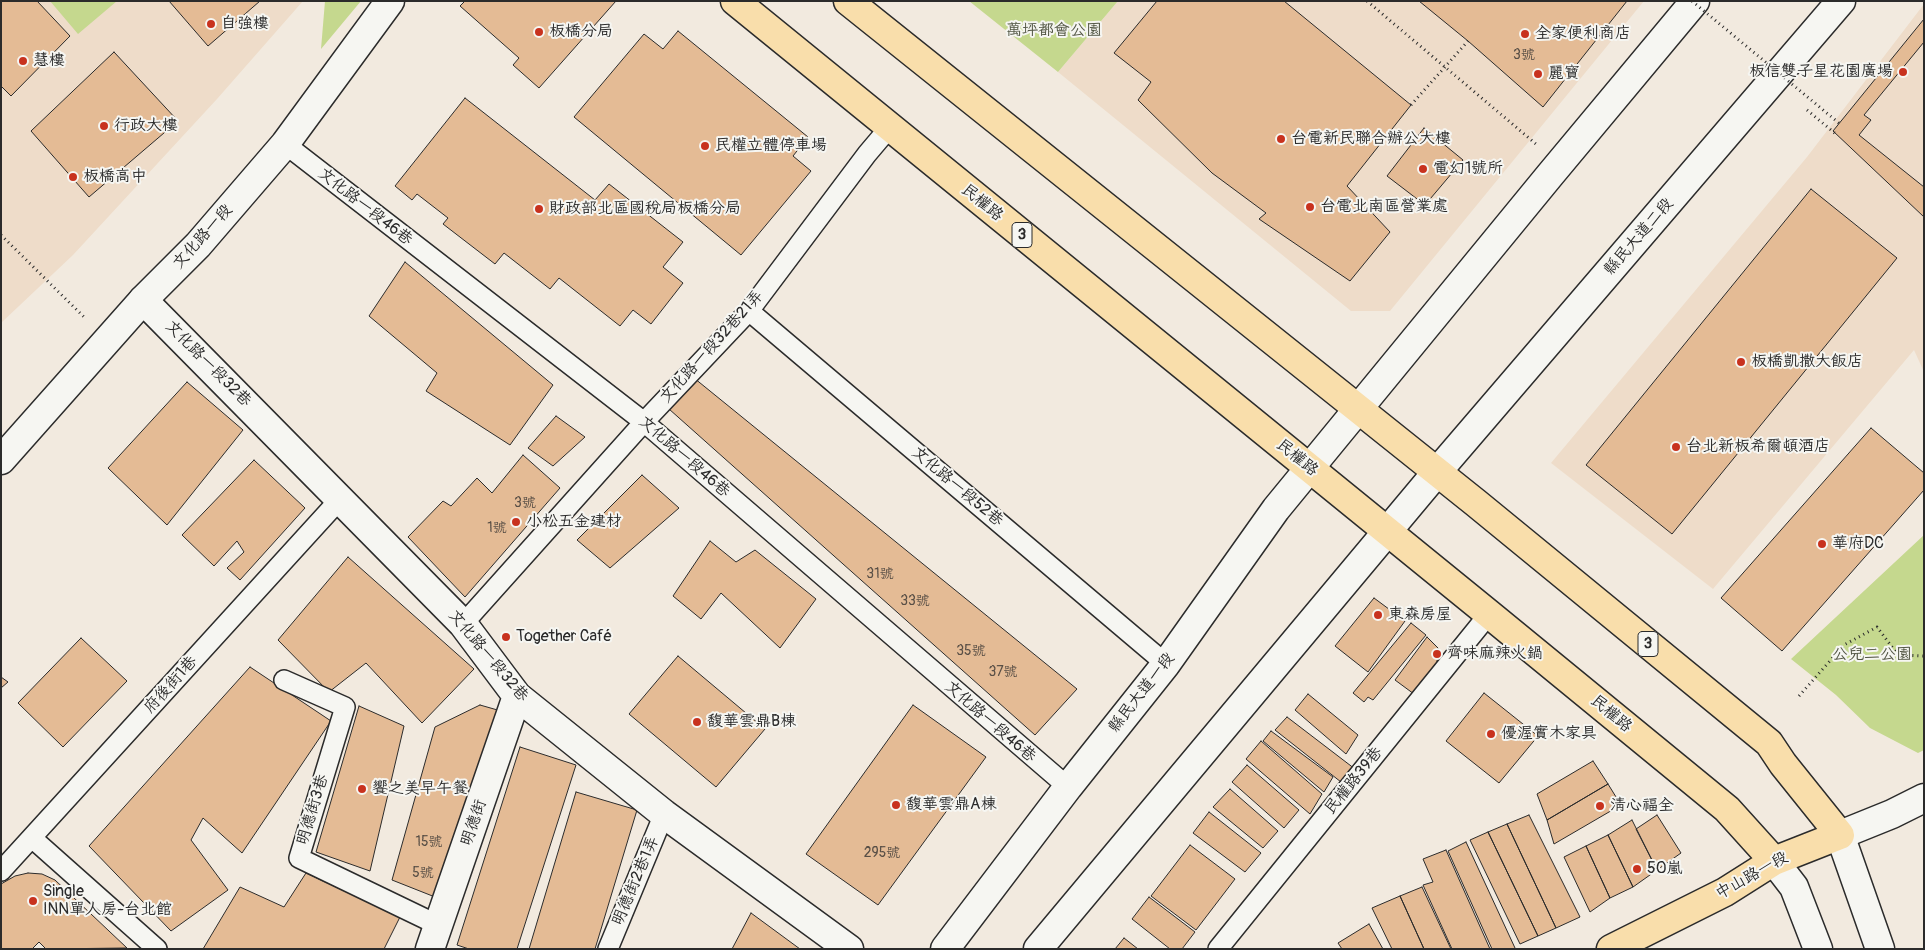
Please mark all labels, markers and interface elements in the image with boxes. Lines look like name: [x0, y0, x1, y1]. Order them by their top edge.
place label: 自強樓: [221, 14, 269, 34]
marker: 自強樓: [205, 18, 217, 30]
park label: 萬坪都會公園: [1006, 21, 1102, 41]
place label: 板橋分局: [549, 22, 613, 42]
place label: 全家便利商店: [1535, 24, 1631, 44]
marker: 板橋分局: [533, 26, 545, 38]
marker: 全家便利商店: [1519, 28, 1531, 40]
house number: 3號: [1513, 47, 1535, 63]
place label: 慧樓: [33, 51, 65, 71]
marker: 慧樓: [17, 55, 29, 67]
place label: 板信雙子星花園廣場: [1749, 62, 1893, 82]
place label: 麗寶: [1548, 64, 1580, 84]
marker: 板信雙子星花園廣場: [1897, 66, 1909, 78]
marker: 麗寶: [1532, 68, 1544, 80]
place label: 行政大樓: [114, 116, 178, 136]
marker: 行政大樓: [98, 120, 110, 132]
place label: 台電新民聯合辦公大樓: [1291, 129, 1451, 149]
marker: 台電新民聯合辦公大樓: [1275, 133, 1287, 145]
place label: 民權立體停車場: [715, 136, 827, 156]
marker: 民權立體停車場: [699, 140, 711, 152]
place label: 電幻1號所: [1433, 159, 1503, 179]
marker: 電幻1號所: [1417, 163, 1429, 175]
street label: 文化路一段46巷: [314, 164, 416, 250]
place label: 板橋高中: [83, 167, 147, 187]
marker: 板橋高中: [67, 171, 79, 183]
street label: 民權路: [957, 180, 1007, 226]
street label: 縣民大道二段: [1600, 194, 1678, 280]
place label: 台電北南區營業處: [1320, 197, 1448, 217]
place label: 財政部北區國稅局板橋分局: [549, 199, 741, 219]
street label: 文化路一段: [169, 201, 237, 273]
marker: 台電北南區營業處: [1304, 201, 1316, 213]
marker: 財政部北區國稅局板橋分局: [533, 203, 545, 215]
road number: 3: [1012, 222, 1032, 248]
street label: 文化路一段32巷21弄: [656, 287, 768, 407]
street label: 文化路一段32巷: [161, 317, 255, 411]
place label: 板橋凱撒大飯店: [1751, 352, 1863, 372]
marker: 板橋凱撒大飯店: [1735, 356, 1747, 368]
street label: 文化路一段46巷: [634, 412, 734, 502]
street label: 民權路: [1272, 435, 1322, 481]
place label: 台北新板希爾頓酒店: [1686, 437, 1830, 457]
marker: 台北新板希爾頓酒店: [1670, 441, 1682, 453]
street label: 文化路一段52巷: [907, 443, 1007, 531]
house number: 3號: [514, 495, 536, 511]
place label: 小松五金建材: [526, 512, 622, 532]
marker: 小松五金建材: [510, 516, 522, 528]
house number: 1號: [487, 520, 507, 536]
place label: 華府DC: [1832, 534, 1884, 554]
marker: 華府DC: [1816, 538, 1828, 550]
house number: 31號: [866, 566, 894, 582]
house number: 33號: [900, 593, 930, 609]
place label: 東森房屋: [1388, 605, 1452, 625]
street label: 文化路一段32巷: [444, 606, 532, 706]
marker: 東森房屋: [1372, 609, 1384, 621]
place label: Together Café: [516, 627, 612, 647]
marker: Together Café: [500, 631, 512, 643]
road number: 3: [1638, 632, 1658, 656]
house number: 35號: [956, 643, 986, 659]
place label: 齊味麻辣火鍋: [1447, 644, 1543, 664]
park label: 公兒二公園: [1832, 645, 1912, 665]
marker: 齊味麻辣火鍋: [1431, 648, 1443, 660]
street label: 縣民大道一段: [1105, 649, 1179, 737]
street label: 府後街1巷: [140, 652, 202, 718]
house number: 37號: [988, 664, 1018, 680]
street label: 文化路一段46巷: [940, 677, 1040, 767]
street label: 民權路: [1586, 691, 1636, 737]
place label: 馥華雲鼎B棟: [707, 712, 796, 732]
marker: 馥華雲鼎B棟: [691, 716, 703, 728]
place label: 優渥實木家具: [1501, 724, 1597, 744]
marker: 優渥實木家具: [1485, 728, 1497, 740]
street label: 民權路39巷: [1321, 743, 1387, 819]
street label: 明德街3巷: [293, 772, 333, 848]
place label: 饗之美早午餐: [372, 779, 468, 799]
marker: 饗之美早午餐: [356, 783, 368, 795]
place label: 馥華雲鼎A棟: [906, 795, 996, 815]
place label: 清心福全: [1610, 796, 1674, 816]
street label: 明德街: [457, 797, 491, 849]
marker: 馥華雲鼎A棟: [890, 799, 902, 811]
marker: 清心福全: [1594, 800, 1606, 812]
street label: 明德街2巷1弄: [609, 833, 663, 929]
house number: 15號: [415, 834, 443, 850]
house number: 295號: [864, 845, 900, 861]
street label: 中山路一段: [1712, 848, 1792, 904]
place label: 50嵐: [1647, 859, 1683, 879]
marker: 50嵐: [1631, 863, 1643, 875]
house number: 5號: [412, 865, 434, 881]
place label: Single INN單人房-台北館: [43, 882, 172, 920]
marker: Single INN單人房-台北館: [27, 895, 39, 907]

